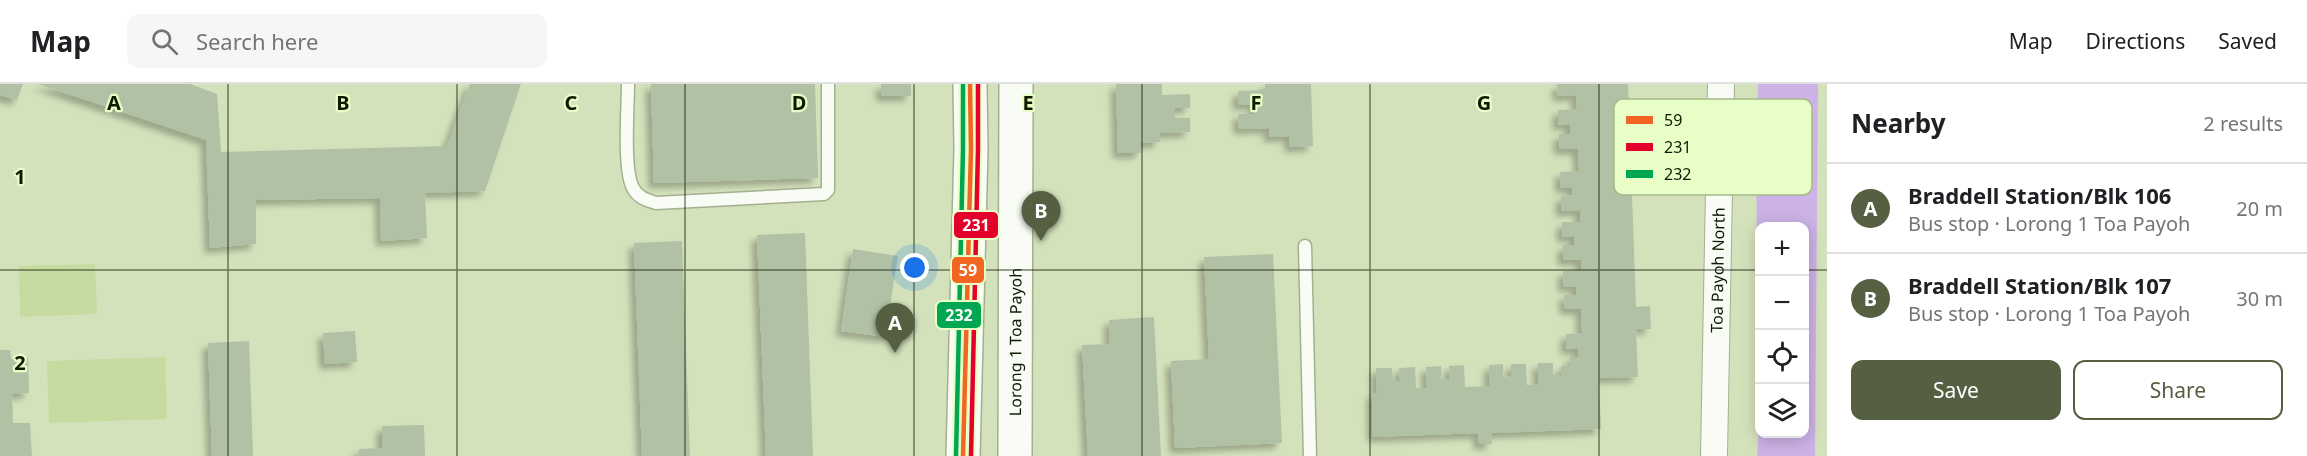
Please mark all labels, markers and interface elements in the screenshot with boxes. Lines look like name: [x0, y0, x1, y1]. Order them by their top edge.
search box: [127, 14, 547, 68]
text: Map: [30, 22, 91, 60]
icon: search: [148, 25, 181, 58]
text: Search here: [196, 26, 318, 56]
text: Map: [2009, 27, 2053, 55]
text: Directions: [2086, 27, 2185, 55]
text: Saved: [2218, 27, 2277, 55]
text: A: [107, 89, 121, 116]
text: B: [336, 89, 350, 116]
text: C: [565, 89, 578, 116]
text: D: [792, 89, 806, 116]
text: E: [1022, 89, 1034, 116]
text: F: [1251, 89, 1261, 116]
text: G: [1477, 89, 1491, 116]
legend: [1614, 99, 1812, 195]
text: Nearby: [1851, 105, 1946, 141]
text: 59: [1664, 109, 1682, 131]
text: 2 results: [2203, 110, 2283, 137]
text: 231: [1664, 136, 1691, 158]
text: 1: [14, 163, 26, 190]
text: 232: [1664, 163, 1691, 185]
text: Braddell Station/Blk 106: [1908, 180, 2171, 210]
pin: B: [1022, 192, 1060, 241]
text: A: [1864, 195, 1877, 222]
text: 20 m: [2236, 195, 2283, 222]
street label: Toa Payoh North: [1705, 207, 1730, 333]
text: Bus stop · Lorong 1 Toa Payoh: [1908, 210, 2190, 237]
line badge: 231: [953, 211, 999, 239]
text: 231: [962, 214, 990, 236]
map controls: [1755, 222, 1809, 438]
button: +: [1755, 222, 1809, 276]
your location: [900, 253, 929, 282]
line badge: 59: [951, 256, 985, 284]
text: 59: [959, 259, 977, 281]
street label: Lorong 1 Toa Payoh: [1004, 268, 1027, 416]
text: Braddell Station/Blk 107: [1908, 270, 2171, 300]
button: −: [1755, 276, 1809, 330]
text: B: [1864, 285, 1877, 312]
text: 30 m: [2236, 285, 2283, 312]
text: Bus stop · Lorong 1 Toa Payoh: [1908, 300, 2190, 327]
line badge: 232: [936, 301, 982, 329]
pin: A: [876, 304, 914, 353]
text: 232: [945, 304, 973, 326]
button: locate: [1755, 330, 1809, 384]
text: 2: [14, 349, 26, 376]
button: Save: [1851, 360, 2061, 420]
button: Share: [2073, 360, 2283, 420]
button: layers: [1755, 384, 1809, 438]

